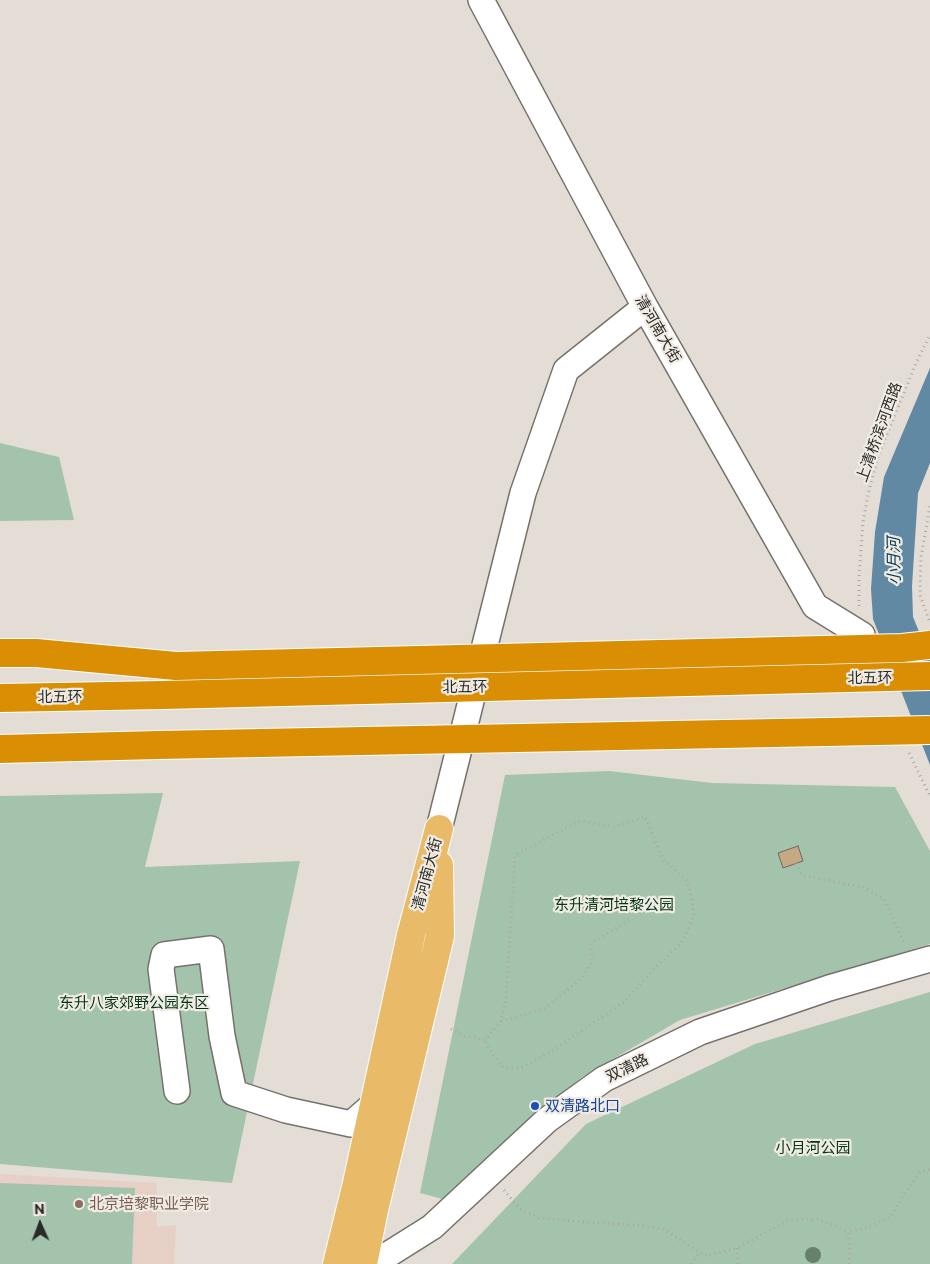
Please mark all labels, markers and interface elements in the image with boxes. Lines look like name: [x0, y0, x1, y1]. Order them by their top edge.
street label: 清河南大街: [631, 292, 685, 366]
street label: 上清桥滨河西路: [853, 380, 905, 484]
water label: 小月河: [884, 537, 904, 585]
street label: 北五环: [847, 669, 893, 687]
street label: 北五环: [442, 678, 488, 696]
street label: 北五环: [37, 688, 83, 706]
street label: 清河南大街: [409, 835, 445, 913]
park label: 东升清河培黎公园: [554, 896, 674, 914]
park label: 东升八家郊野公园东区: [59, 994, 209, 1012]
street label: 双清路: [603, 1050, 651, 1086]
place label: 双清路北口: [545, 1097, 620, 1115]
marker: 双清路北口: [529, 1100, 541, 1112]
park label: 小月河公园: [776, 1139, 850, 1157]
place label: 北京培黎职业学院: [89, 1195, 209, 1213]
marker: 北京培黎职业学院: [73, 1198, 85, 1210]
north arrow: [15, 1199, 65, 1249]
text: N: [34, 1200, 45, 1217]

